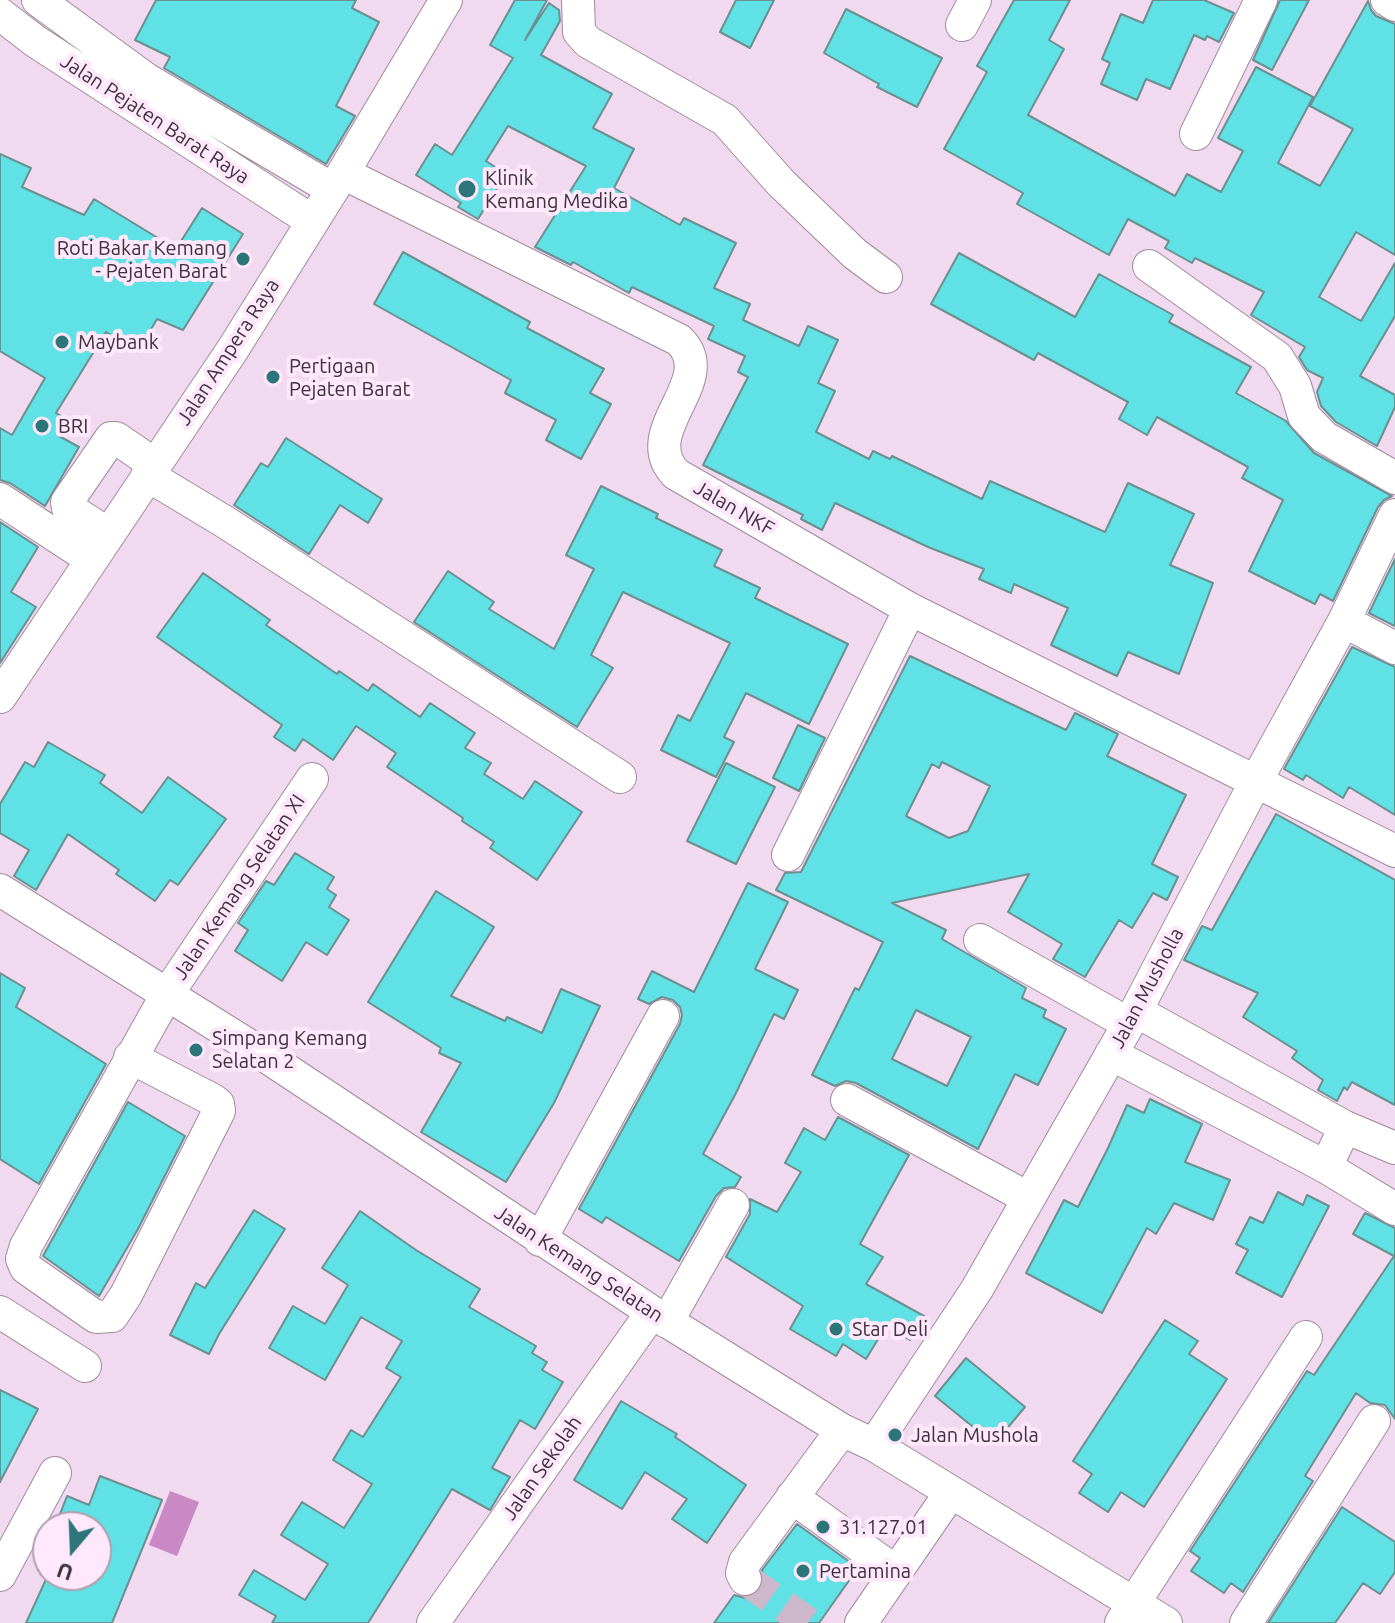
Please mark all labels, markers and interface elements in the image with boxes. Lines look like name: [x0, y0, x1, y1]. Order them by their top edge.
street label: Jalan Pejaten Barat Raya: [56, 49, 254, 189]
place label: Klinik Kemang Medika: [485, 166, 628, 213]
marker: Klinik Kemang Medika: [456, 178, 478, 200]
place label: Roti Bakar Kemang - Pejaten Barat: [57, 236, 227, 283]
marker: Roti Bakar Kemang - Pejaten Barat: [234, 250, 252, 268]
street label: Jalan Ampera Raya: [172, 274, 284, 430]
place label: Maybank: [78, 330, 159, 354]
marker: Maybank: [53, 333, 71, 351]
place label: Pertigaan Pejaten Barat: [289, 354, 410, 401]
marker: Pertigaan Pejaten Barat: [264, 368, 282, 386]
place label: BRI: [58, 414, 88, 438]
marker: BRI: [33, 417, 51, 435]
street label: Jalan NKF: [690, 475, 778, 541]
street label: Jalan Kemang Selatan XI: [168, 790, 310, 984]
street label: Jalan Musholla: [1105, 924, 1189, 1052]
place label: Simpang Kemang Selatan 2: [212, 1026, 367, 1073]
marker: Simpang Kemang Selatan 2: [187, 1041, 205, 1059]
street label: Jalan Kemang Selatan: [490, 1200, 668, 1328]
place label: Star Deli: [852, 1317, 928, 1341]
marker: Star Deli: [827, 1320, 845, 1338]
street label: Jalan Sekolah: [497, 1411, 587, 1525]
place label: Jalan Mushola: [911, 1423, 1039, 1447]
marker: Jalan Mushola: [886, 1426, 904, 1444]
north arrow: [32, 1511, 112, 1591]
place label: 31.127.01: [839, 1515, 928, 1539]
marker: 31.127.01: [814, 1518, 832, 1536]
text: U: [53, 1558, 76, 1587]
place label: Pertamina: [819, 1559, 911, 1583]
marker: Pertamina: [794, 1562, 812, 1580]

